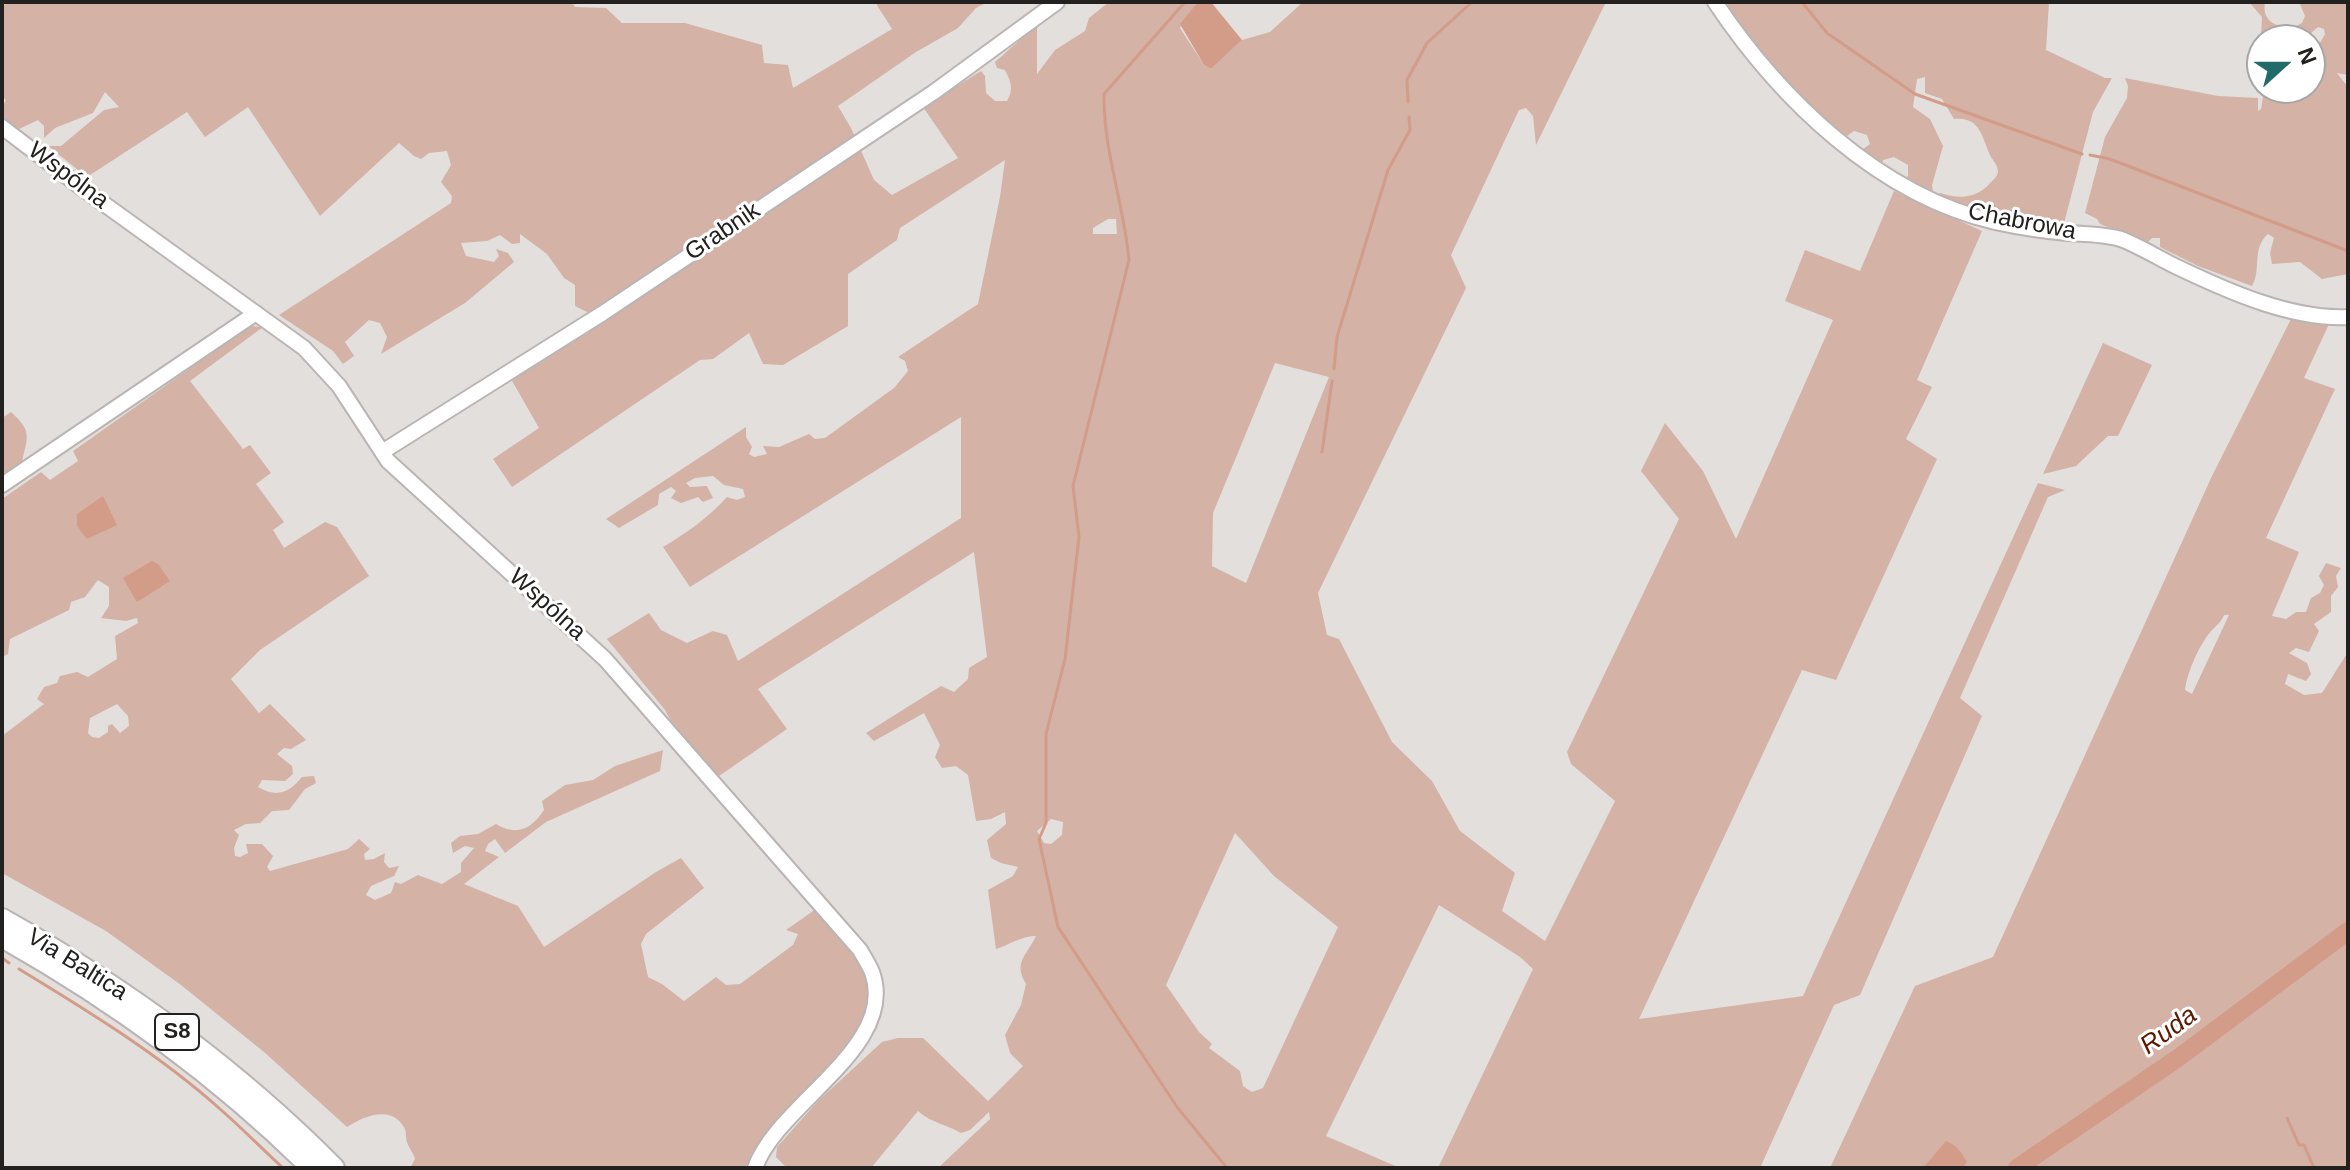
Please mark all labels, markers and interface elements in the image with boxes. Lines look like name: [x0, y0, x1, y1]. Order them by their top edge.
north arrow: [2246, 24, 2326, 104]
text: N: [2292, 44, 2322, 68]
street label: Wspólna: [22, 136, 114, 216]
street label: Grabnik: [680, 197, 766, 267]
street label: Chabrowa: [1966, 197, 2078, 247]
street label: Wspólna: [503, 563, 591, 647]
street label: Via Baltica: [21, 923, 133, 1007]
water label: Ruda: [2135, 1000, 2203, 1062]
road number: S8: [155, 1014, 199, 1050]

